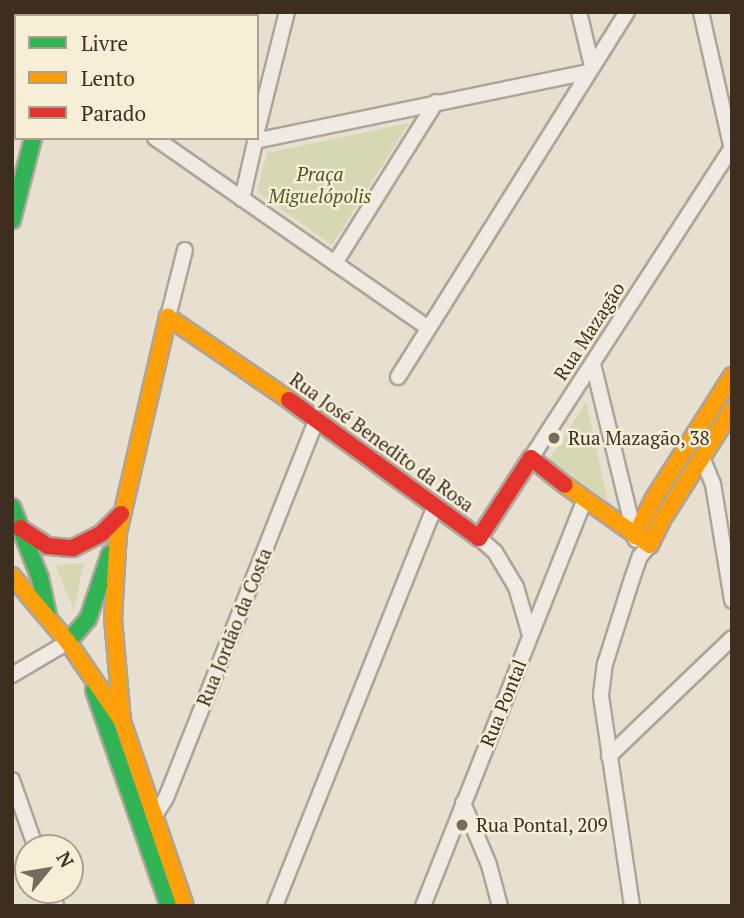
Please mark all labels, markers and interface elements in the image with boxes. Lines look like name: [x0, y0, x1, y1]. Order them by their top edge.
legend: [14, 14, 259, 140]
text: Livre: [81, 29, 128, 57]
text: Lento: [81, 64, 135, 92]
text: Parado: [81, 99, 146, 127]
park label: Praça Miguelópolis: [268, 163, 372, 207]
street label: Rua Mazagão: [549, 278, 629, 384]
street label: Rua José Benedito da Rosa: [286, 368, 478, 516]
place label: Rua Mazagão, 38: [568, 427, 710, 449]
marker: Rua Mazagão, 38: [546, 430, 562, 446]
street label: Rua Jordão da Costa: [192, 545, 276, 709]
street label: Rua Pontal: [475, 656, 531, 750]
place label: Rua Pontal, 209: [476, 814, 609, 836]
marker: Rua Pontal, 209: [454, 817, 470, 833]
north arrow: [14, 834, 84, 904]
text: N: [51, 847, 80, 872]

